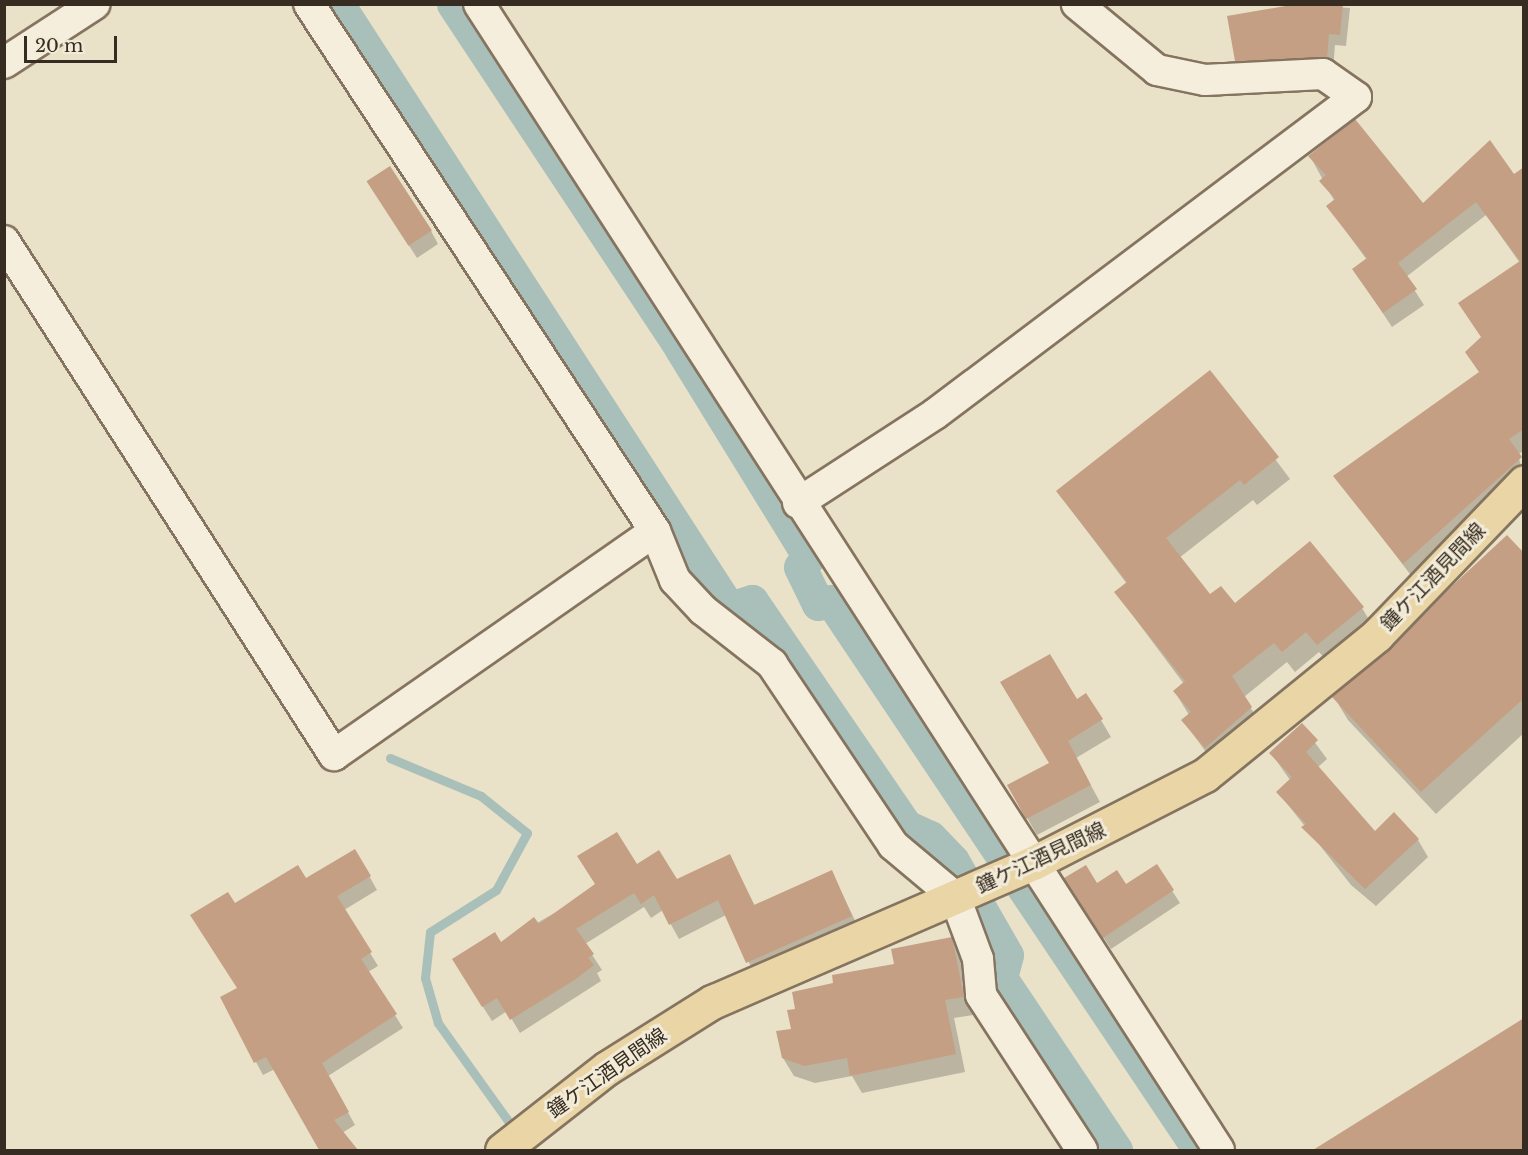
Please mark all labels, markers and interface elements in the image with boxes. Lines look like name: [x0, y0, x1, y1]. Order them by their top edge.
scale bar: [27, 24, 120, 62]
text: 20 m: [35, 35, 83, 57]
street label: 鐘ケ江酒見間線: [1376, 518, 1490, 636]
street label: 鐘ケ江酒見間線: [972, 818, 1110, 898]
street label: 鐘ケ江酒見間線: [543, 1023, 671, 1123]

